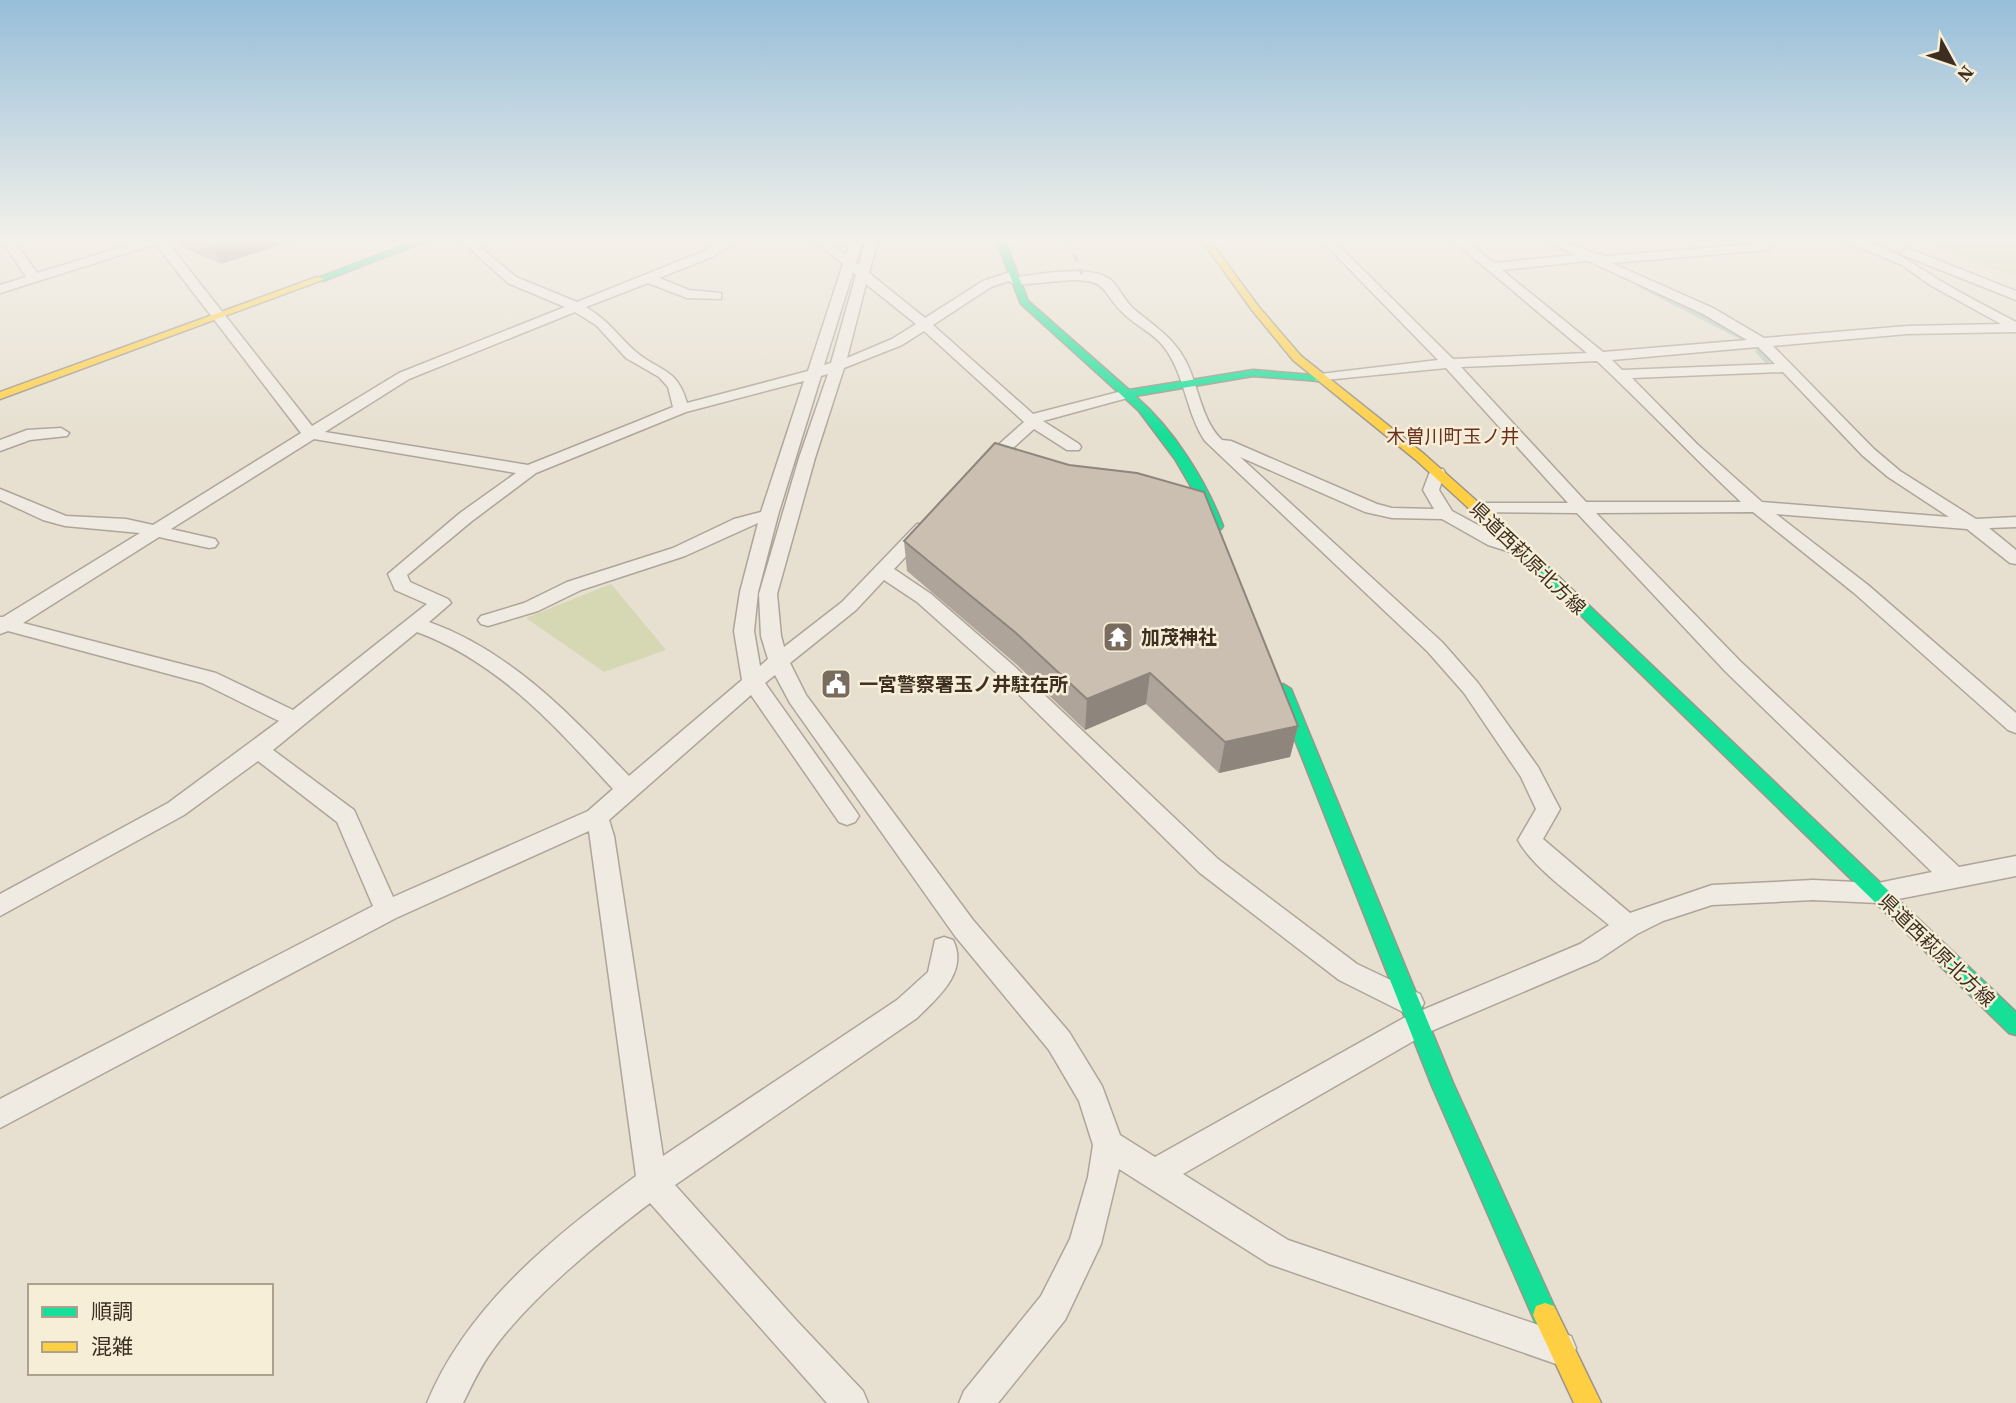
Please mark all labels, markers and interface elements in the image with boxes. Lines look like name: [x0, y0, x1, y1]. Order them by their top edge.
north arrow: [1918, 28, 1988, 98]
text: N: [1952, 60, 1980, 88]
district label: 木曽川町玉ノ井: [1386, 423, 1520, 449]
street label: 県道西萩原北方線: [1464, 496, 1592, 620]
temple icon: 加茂神社: [1101, 620, 1135, 654]
place label: 加茂神社: [1141, 624, 1217, 650]
public building icon: 一宮警察署玉ノ井駐在所: [819, 667, 853, 701]
place label: 一宮警察署玉ノ井駐在所: [859, 671, 1068, 697]
street label: 県道西萩原北方線: [1873, 888, 2001, 1012]
legend: [28, 1284, 273, 1375]
text: 順調: [91, 1297, 133, 1326]
text: 混雑: [91, 1332, 133, 1361]

